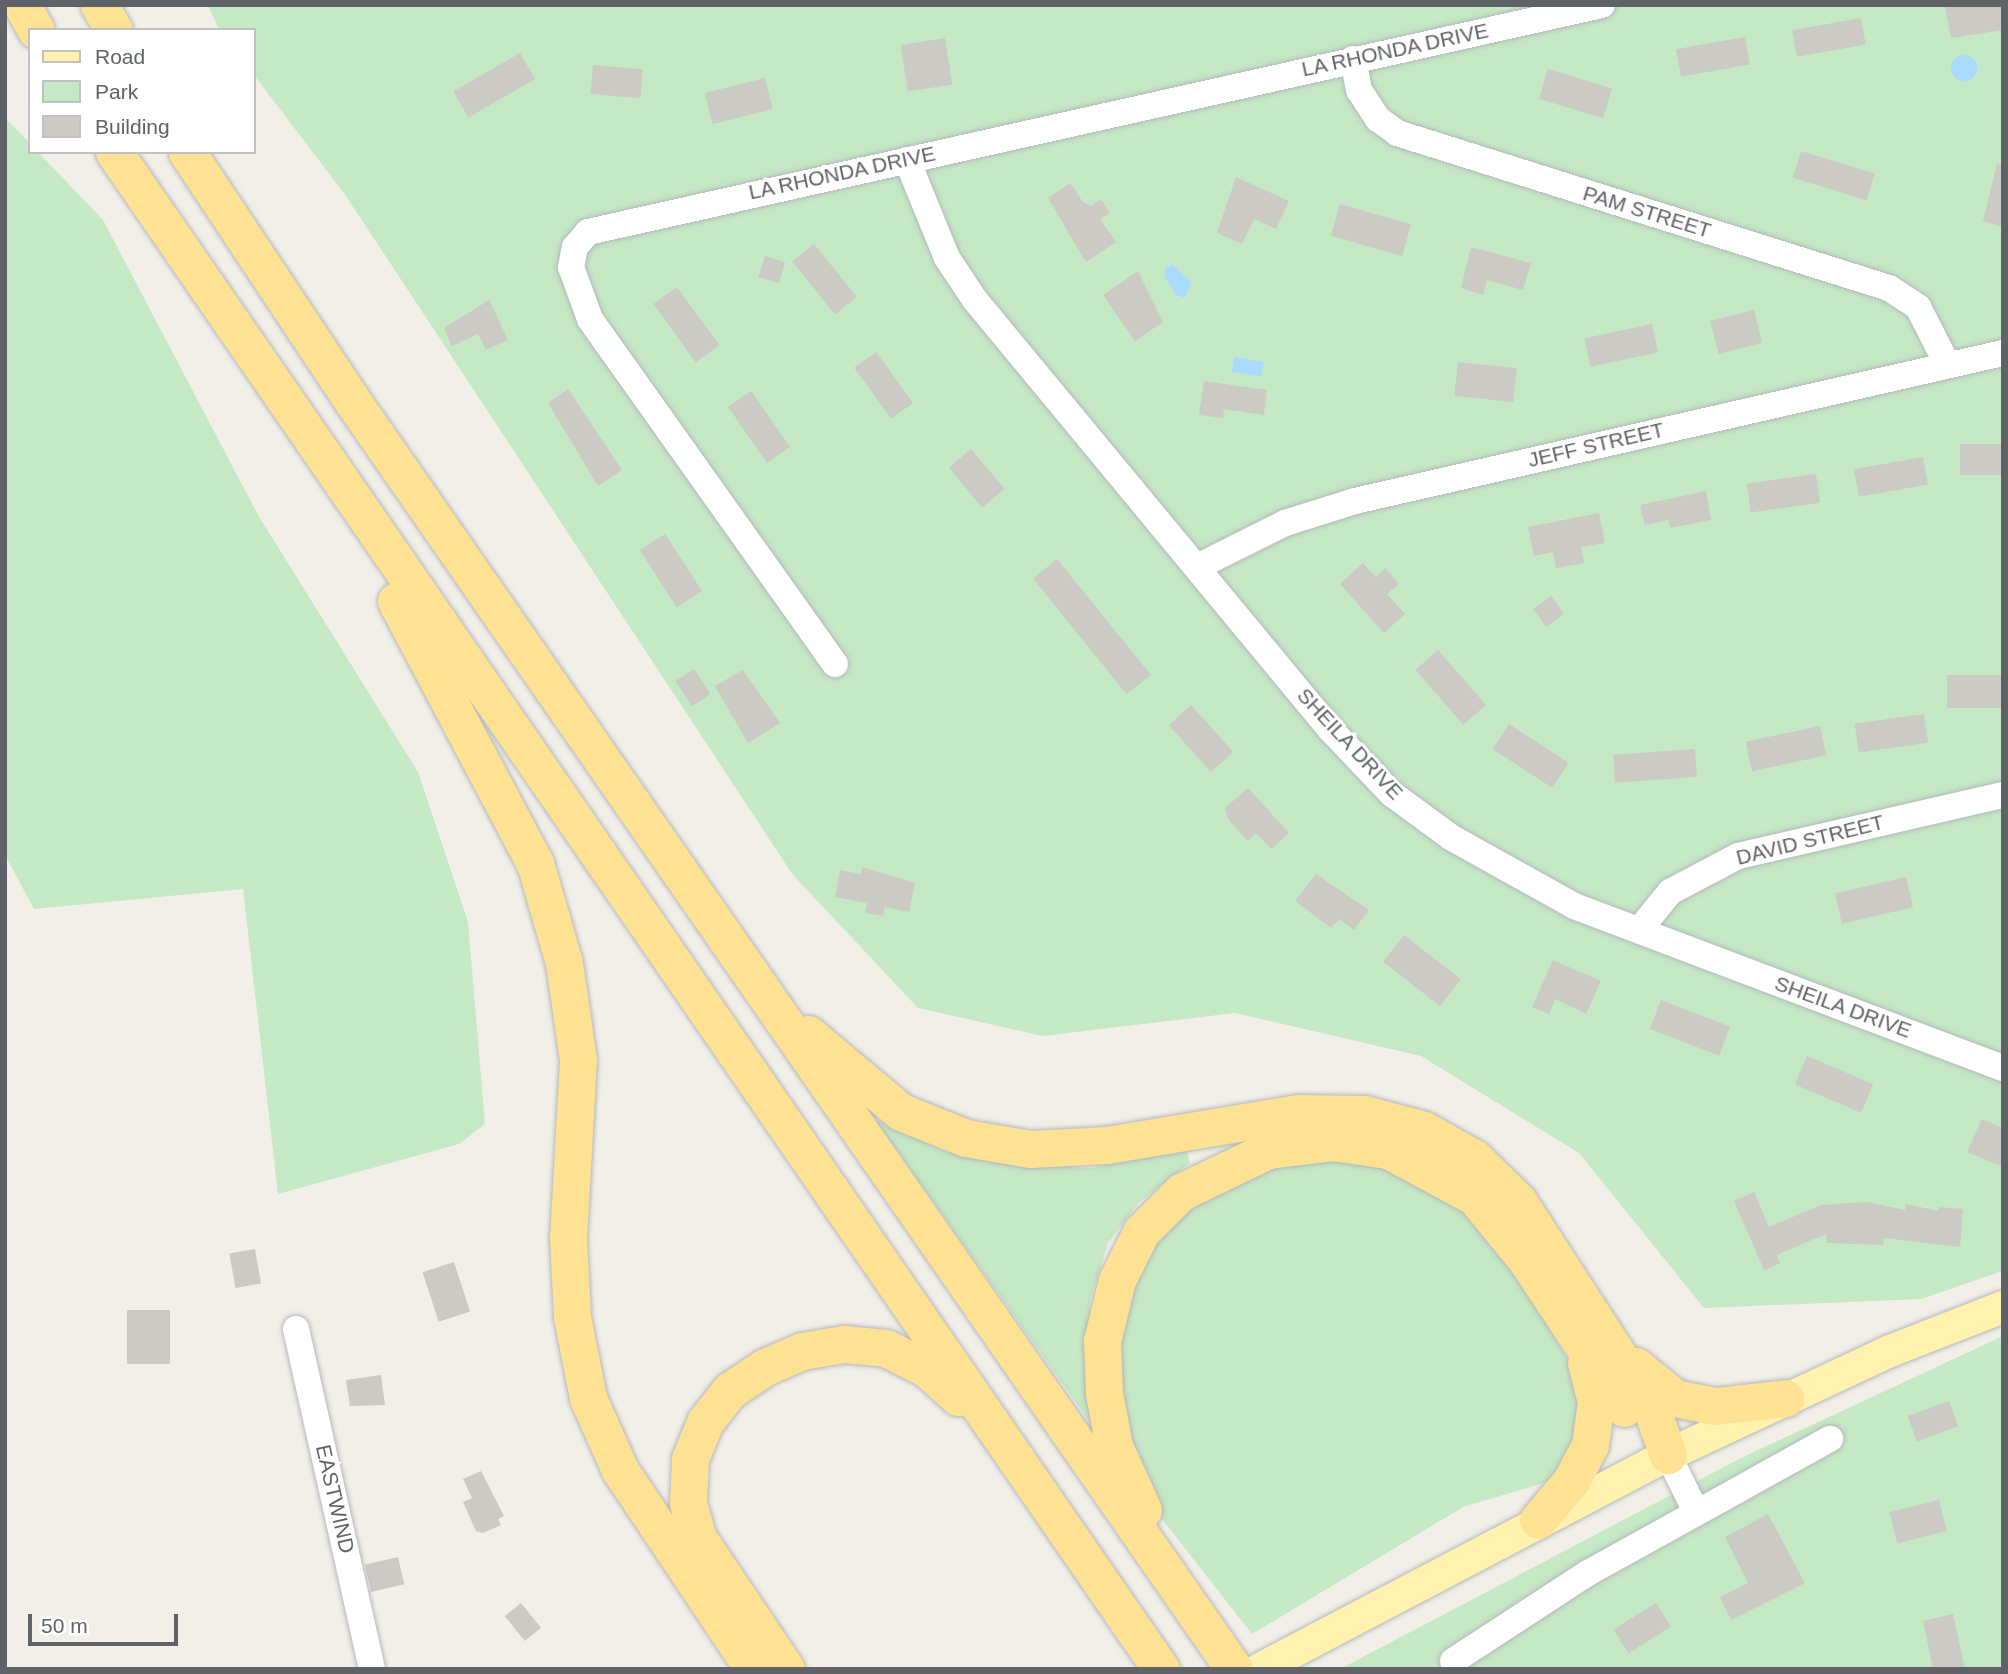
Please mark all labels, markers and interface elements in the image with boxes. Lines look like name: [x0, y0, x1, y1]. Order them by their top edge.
street label: LA RHONDA DRIVE: [1298, 18, 1492, 82]
legend: [28, 28, 256, 154]
text: Road: [95, 45, 145, 68]
text: Park: [95, 80, 138, 103]
text: Building: [95, 115, 170, 138]
street label: LA RHONDA DRIVE: [745, 141, 939, 205]
street label: PAM STREET: [1580, 181, 1714, 243]
street label: JEFF STREET: [1526, 417, 1666, 473]
street label: SHEILA DRIVE: [1291, 682, 1409, 806]
street label: DAVID STREET: [1734, 809, 1886, 871]
street label: SHEILA DRIVE: [1771, 970, 1915, 1044]
street label: EASTWIND: [310, 1442, 360, 1556]
scale bar: [32, 1600, 182, 1644]
text: 50 m: [41, 1614, 88, 1637]

